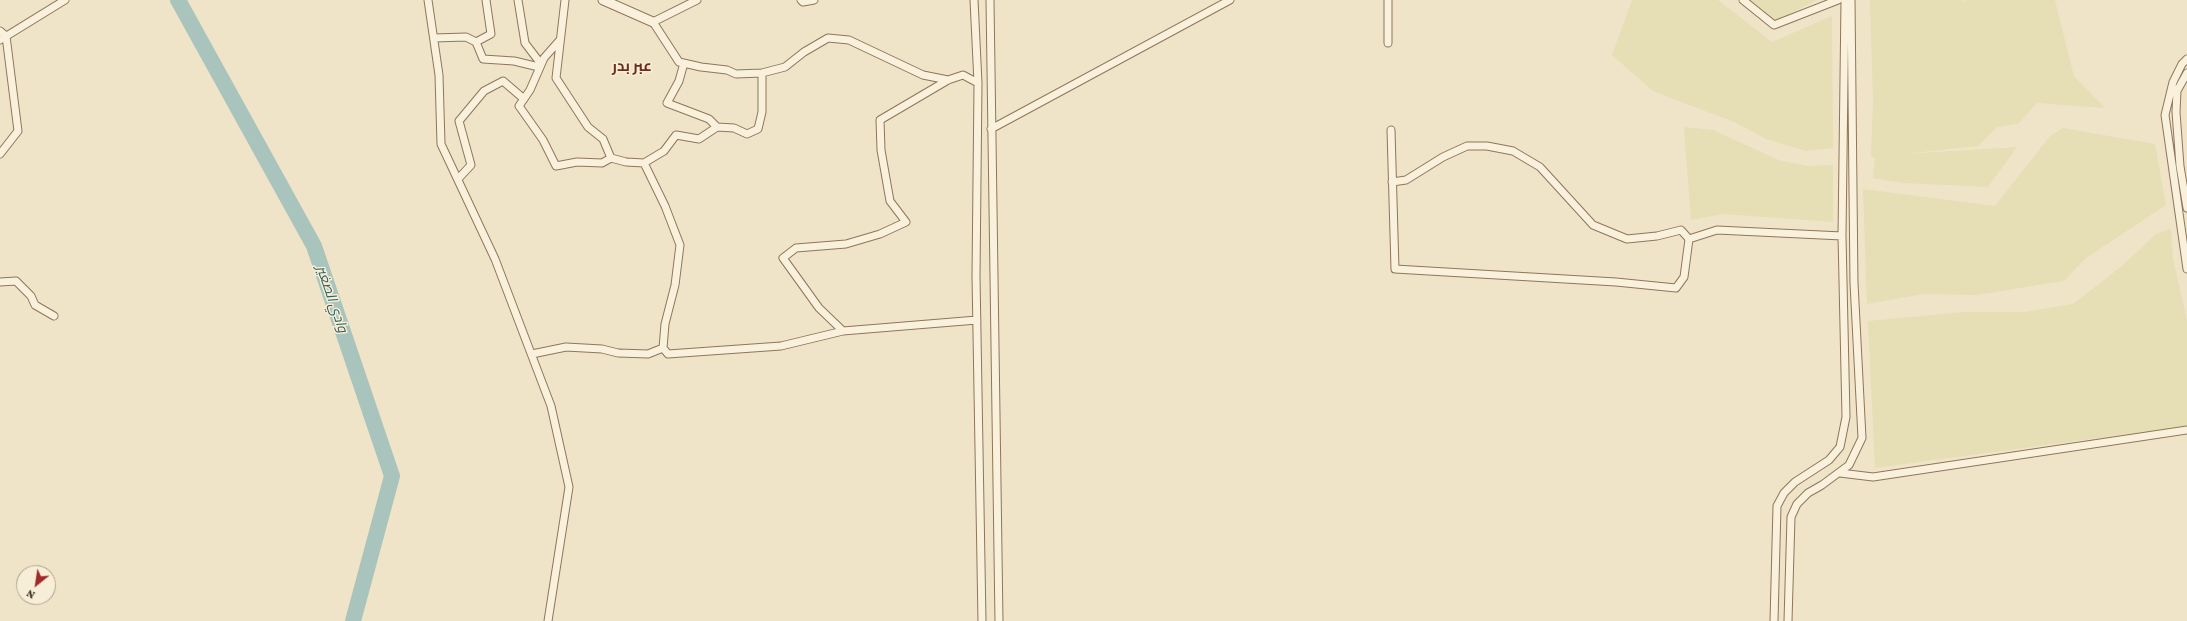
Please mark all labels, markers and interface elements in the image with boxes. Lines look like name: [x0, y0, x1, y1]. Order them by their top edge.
district label: عبر بدر: [612, 57, 652, 75]
water label: وادي الصغير: [313, 263, 351, 335]
north arrow: [16, 565, 56, 605]
text: N: [24, 587, 37, 602]

